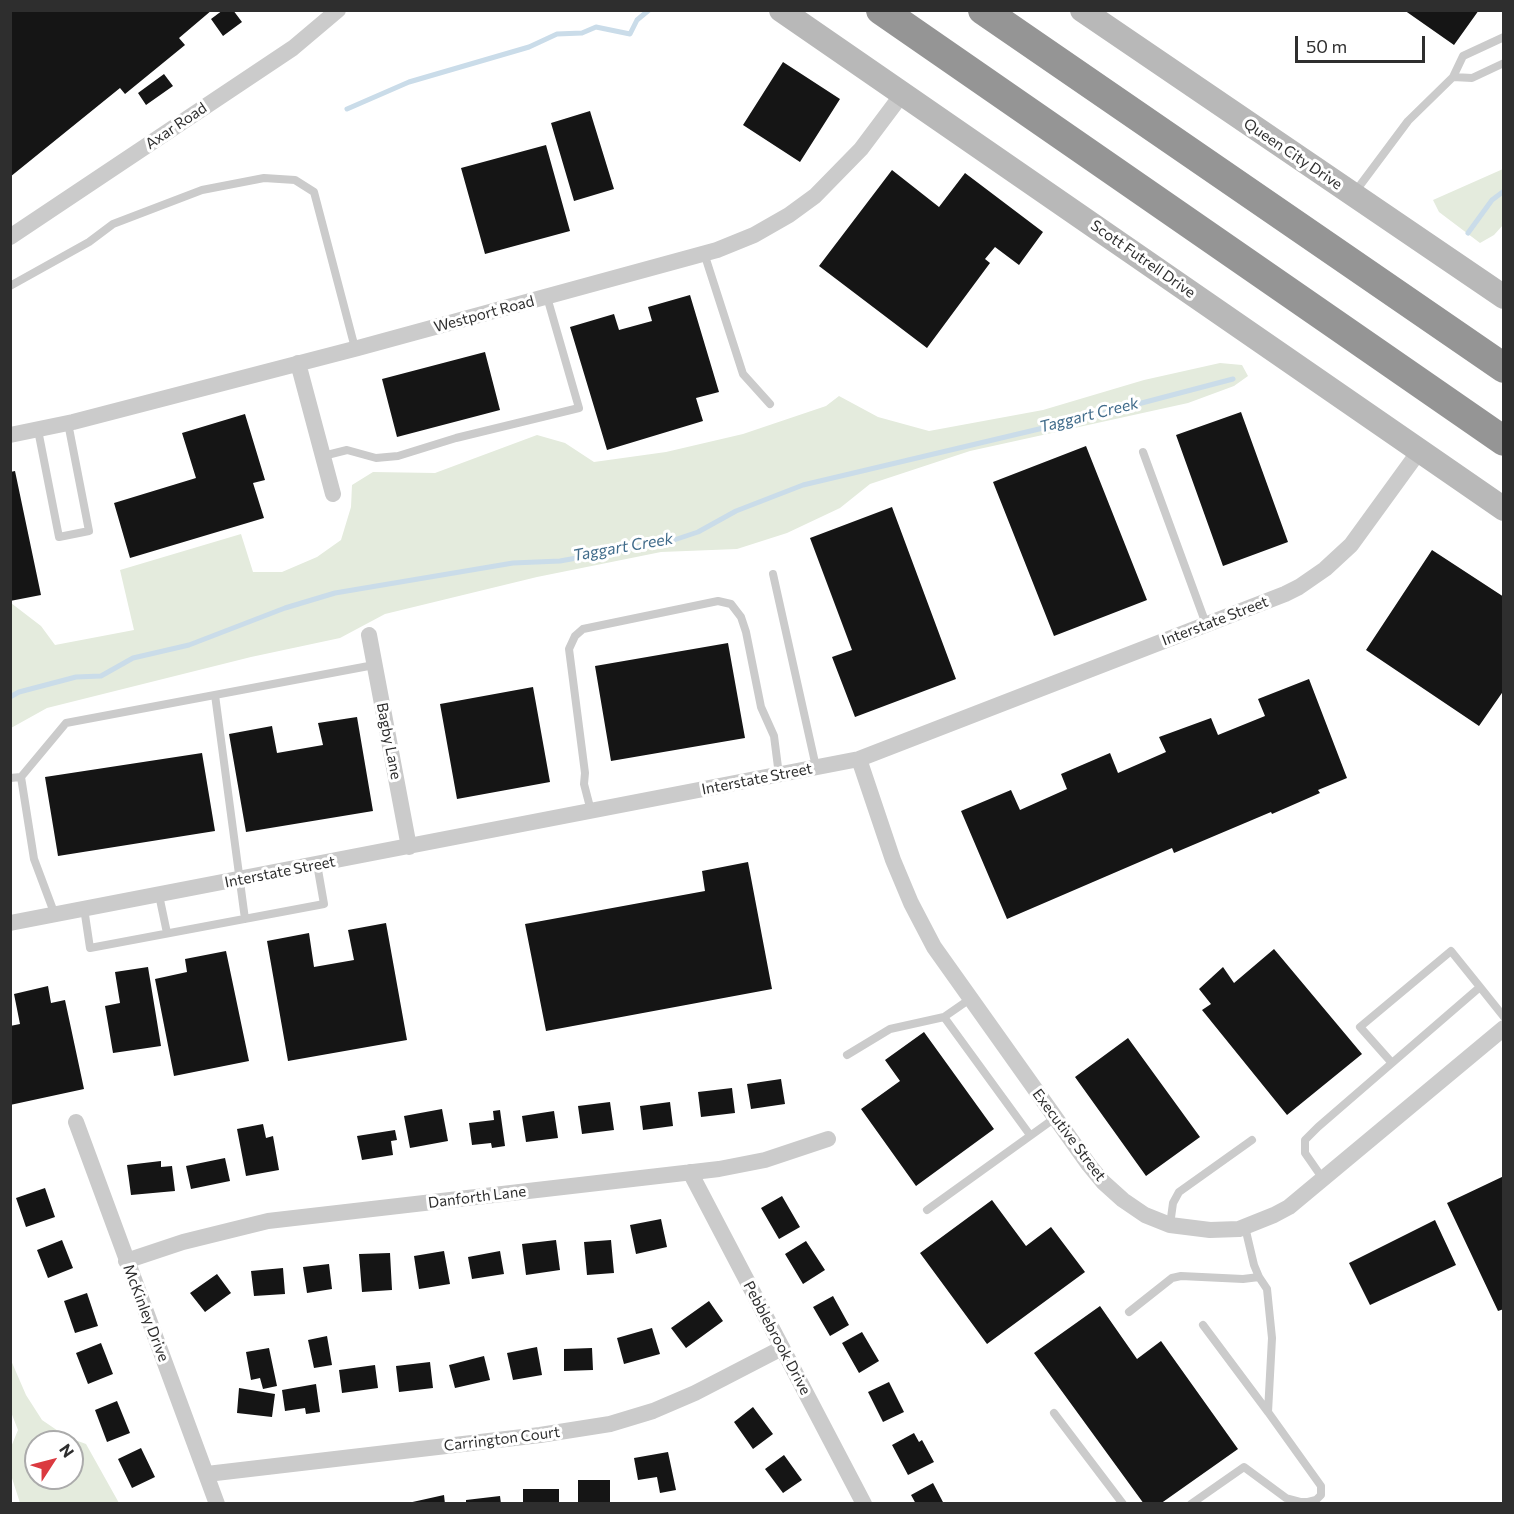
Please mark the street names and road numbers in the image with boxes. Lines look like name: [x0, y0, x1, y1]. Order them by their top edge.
street label: Axar Road: [142, 99, 210, 153]
street label: Queen City Drive: [1240, 114, 1346, 194]
street label: Scott Futrell Drive: [1087, 216, 1199, 302]
street label: Westport Road: [432, 292, 536, 336]
street label: Interstate Street: [1159, 592, 1271, 650]
street label: Bagby Lane: [373, 701, 405, 781]
street label: Interstate Street: [700, 759, 814, 799]
street label: Interstate Street: [223, 852, 337, 892]
street label: Executive Street: [1028, 1085, 1110, 1185]
street label: Danforth Lane: [427, 1182, 527, 1212]
street label: McKinley Drive: [119, 1262, 173, 1364]
street label: Pebblebrook Drive: [739, 1278, 815, 1398]
street label: Carrington Court: [443, 1423, 561, 1455]

